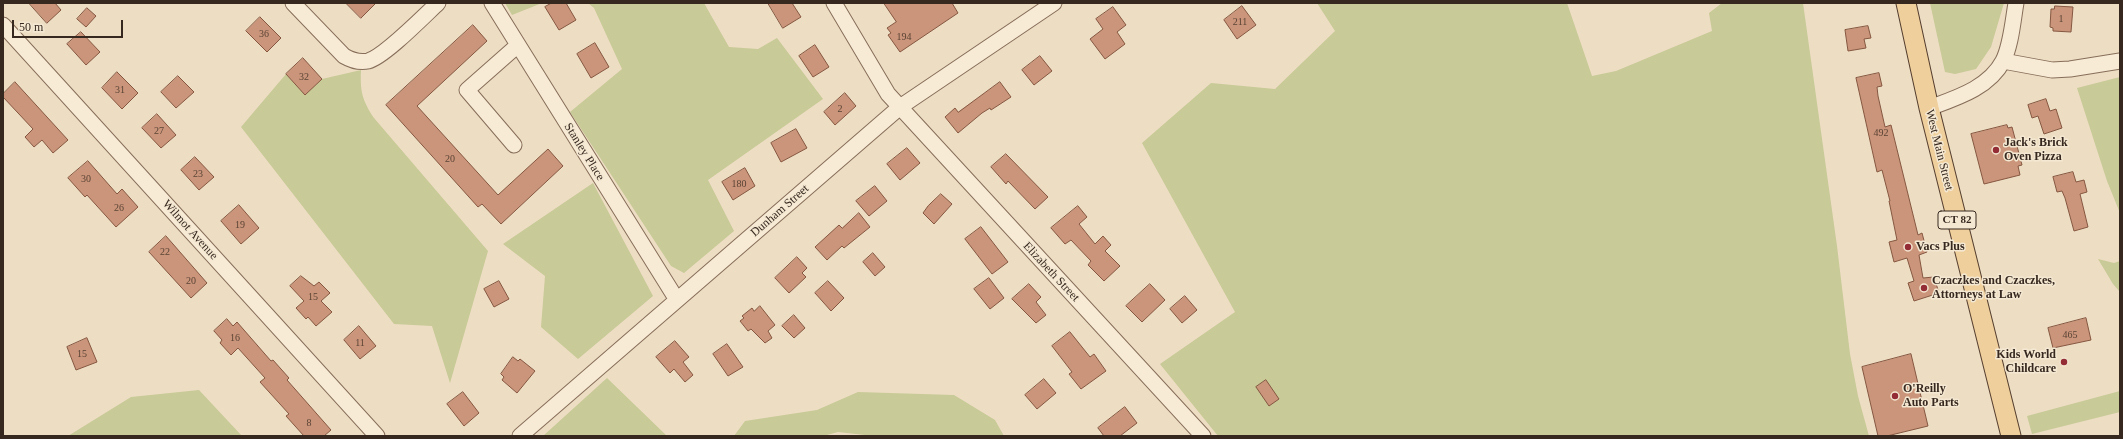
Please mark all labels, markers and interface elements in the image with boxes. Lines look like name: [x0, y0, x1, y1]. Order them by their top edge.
scale bar: [14, 12, 125, 38]
house number: 1: [2058, 13, 2064, 25]
house number: 211: [1233, 16, 1247, 28]
text: 50 m: [19, 20, 43, 34]
house number: 36: [259, 28, 269, 40]
house number: 194: [896, 31, 912, 43]
house number: 32: [299, 71, 309, 83]
house number: 31: [115, 84, 125, 96]
house number: 2: [838, 103, 842, 115]
street label: West Main Street: [1922, 108, 1956, 192]
street label: Stanley Place: [561, 121, 607, 183]
house number: 27: [154, 125, 164, 137]
house number: 492: [1874, 127, 1888, 139]
place label: Jack's Brick Oven Pizza: [2004, 136, 2068, 164]
marker: Jack's Brick Oven Pizza: [1991, 145, 2001, 155]
house number: 20: [445, 153, 455, 165]
house number: 23: [193, 168, 203, 180]
house number: 30: [81, 173, 91, 185]
house number: 180: [732, 178, 746, 190]
street label: Dunham Street: [748, 182, 812, 240]
street label: Wilmot Avenue: [159, 197, 221, 263]
house number: 26: [114, 202, 124, 214]
road number: CT 82: [1938, 211, 1976, 229]
house number: 19: [235, 219, 245, 231]
street label: Elizabeth Street: [1020, 239, 1082, 305]
place label: Vacs Plus: [1916, 240, 1965, 254]
marker: Vacs Plus: [1903, 242, 1913, 252]
house number: 22: [160, 246, 170, 258]
place label: Czaczkes and Czaczkes, Attorneys at Law: [1932, 274, 2055, 302]
house number: 20: [186, 275, 196, 287]
marker: Czaczkes and Czaczkes, Attorneys at Law: [1919, 283, 1929, 293]
house number: 15: [308, 291, 318, 303]
house number: 465: [2062, 329, 2078, 341]
house number: 16: [230, 332, 240, 344]
house number: 11: [355, 337, 365, 349]
house number: 15: [77, 348, 87, 360]
place label: Kids World Childcare: [1996, 348, 2056, 376]
marker: Kids World Childcare: [2059, 357, 2069, 367]
place label: O'Reilly Auto Parts: [1903, 382, 1959, 410]
marker: O'Reilly Auto Parts: [1890, 391, 1900, 401]
house number: 8: [306, 417, 312, 429]

